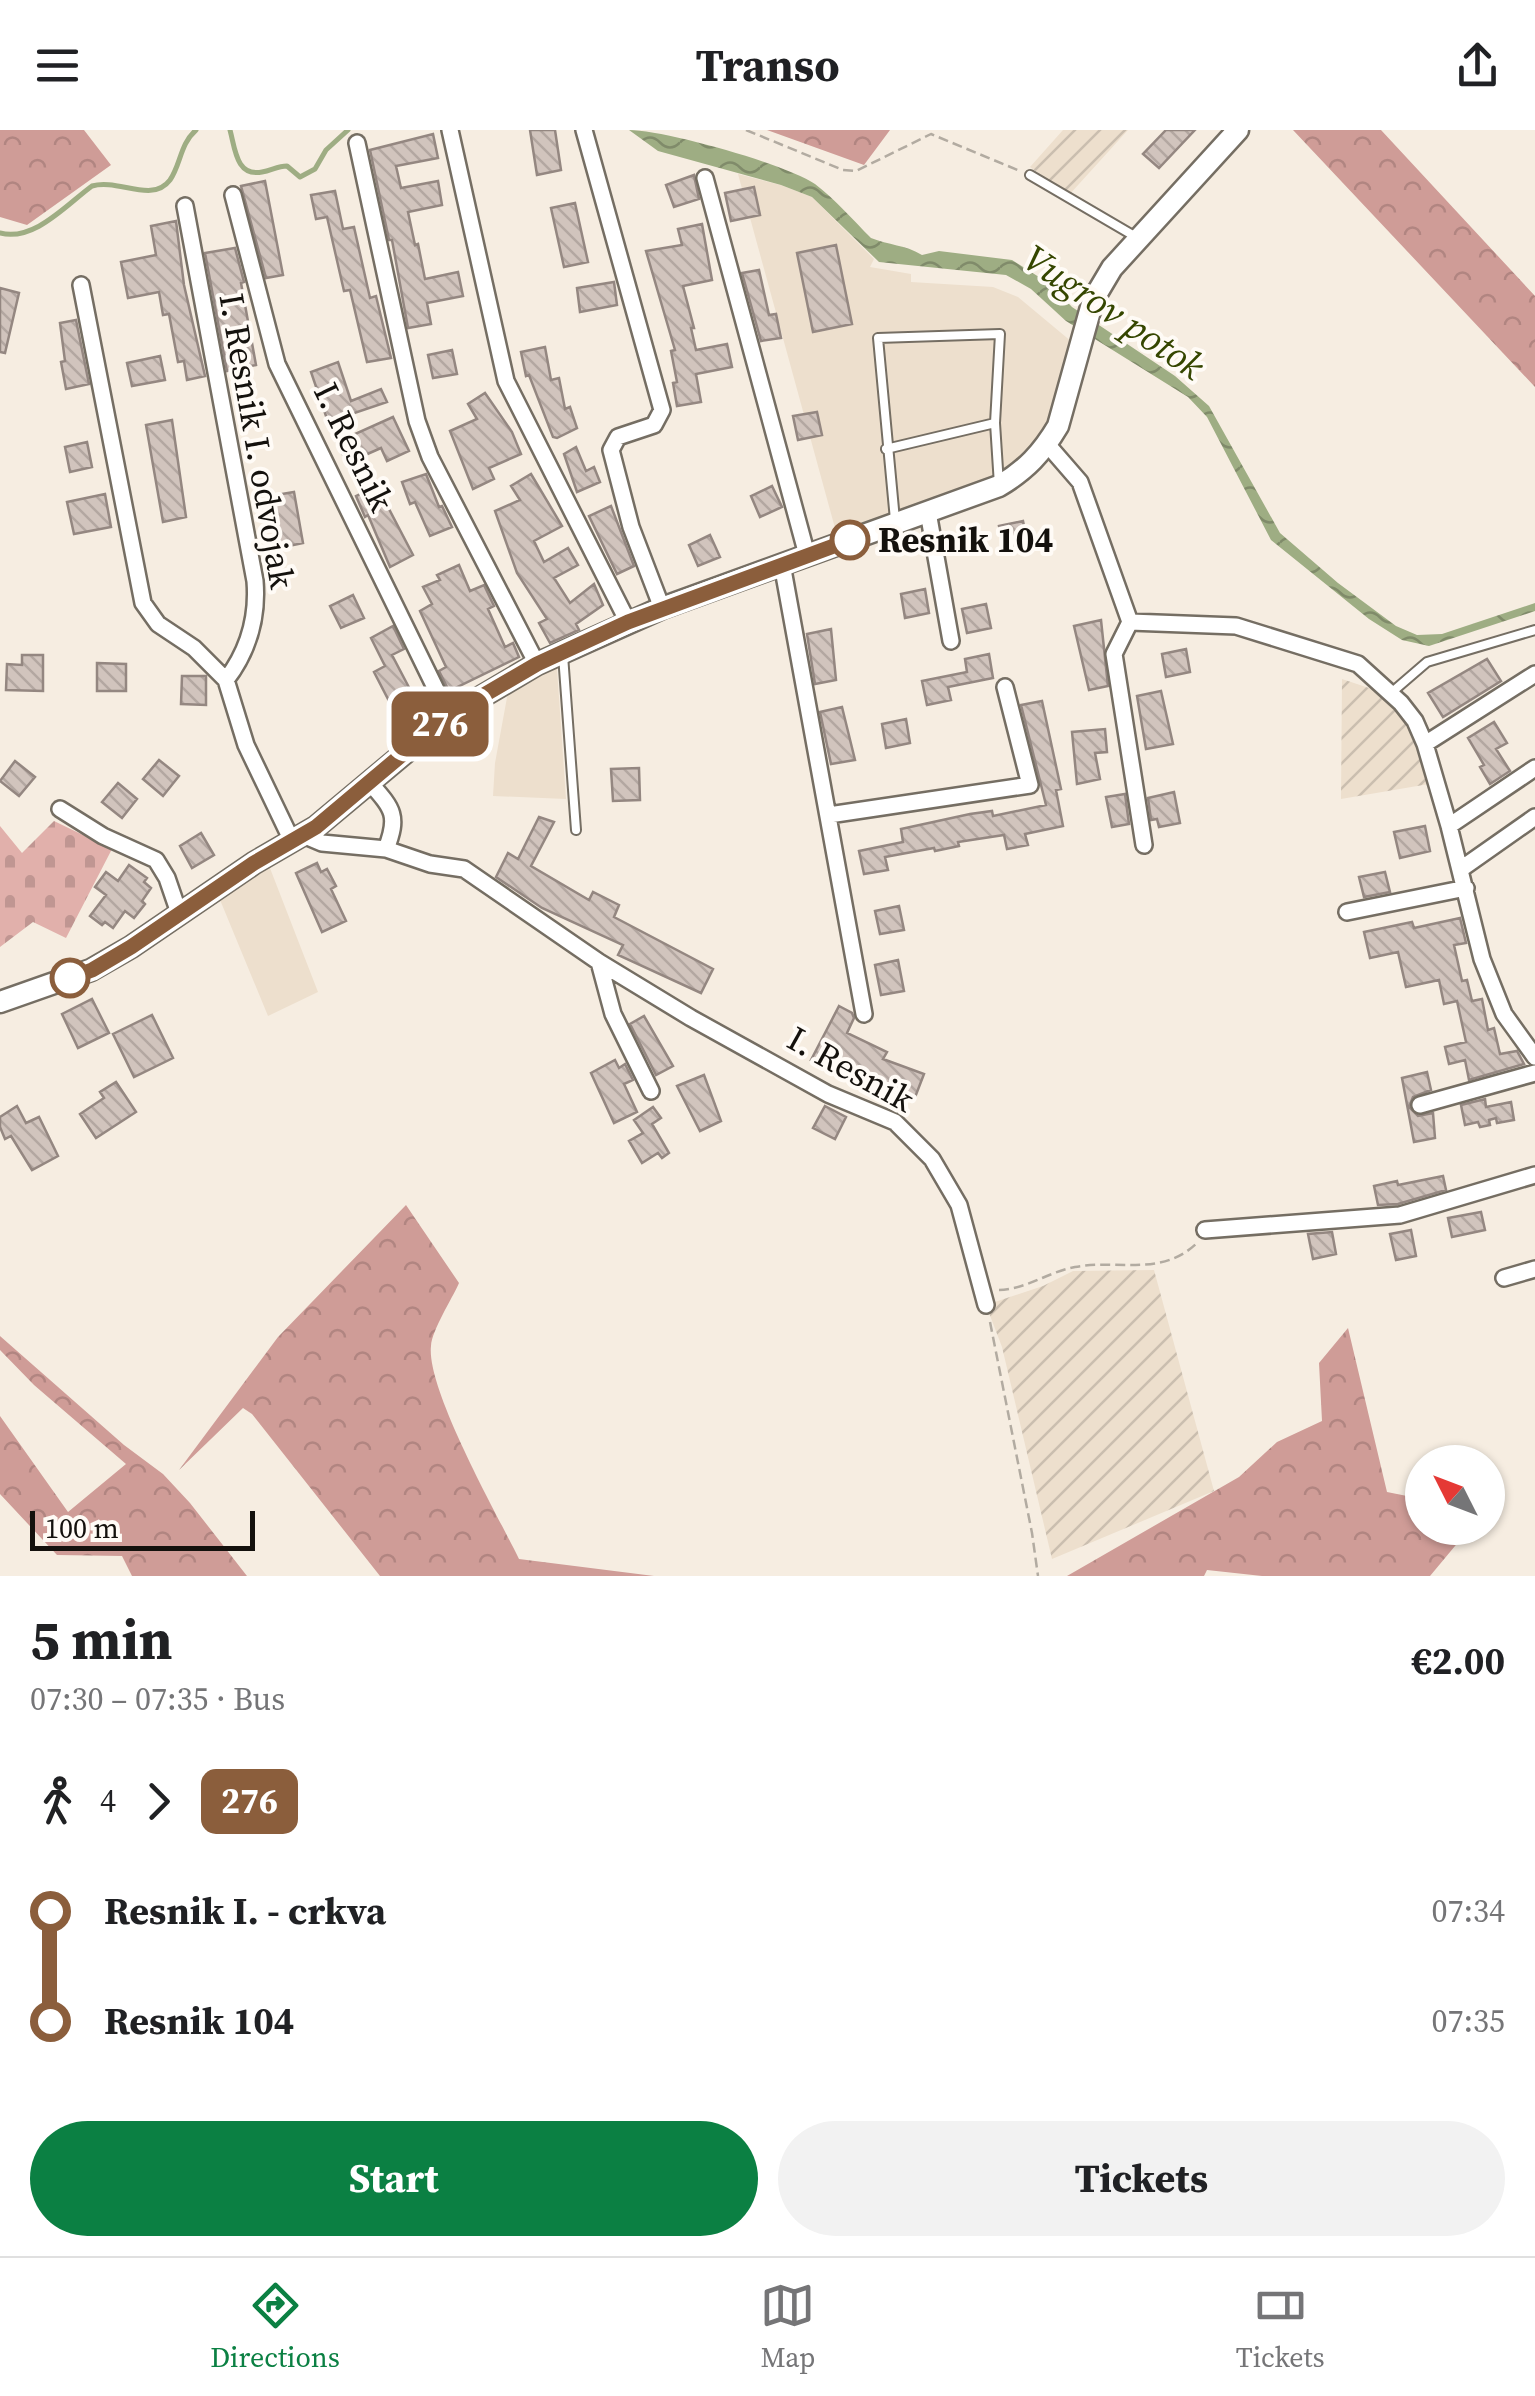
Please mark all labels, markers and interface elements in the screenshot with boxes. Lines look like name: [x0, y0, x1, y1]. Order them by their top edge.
text: Transo: [695, 34, 840, 96]
icon: menu: [30, 38, 85, 93]
icon: share: [1450, 38, 1505, 93]
water label: Vugrov potok: [1013, 232, 1215, 392]
street label: I. Resnik I. odvojak: [207, 289, 307, 593]
street label: I. Resnik: [302, 375, 406, 520]
place label: Resnik 104: [878, 516, 1053, 564]
marker: Resnik 104: [831, 521, 869, 559]
line badge: 276: [382, 692, 498, 756]
text: 276: [412, 700, 468, 748]
unlabelled marker: [51, 959, 89, 997]
street label: I. Resnik: [779, 1015, 924, 1124]
north arrow: [1405, 1445, 1505, 1545]
map controls: [1405, 1445, 1505, 1545]
scale bar: [30, 1506, 255, 1550]
text: 100 m: [45, 1509, 119, 1547]
text: 5 min: [30, 1602, 173, 1677]
text: €2.00: [1411, 1635, 1505, 1687]
text: 07:30 – 07:35 · Bus: [30, 1677, 285, 1721]
icon: walk: [30, 1774, 85, 1829]
icon: forward: [131, 1774, 186, 1829]
text: 276: [221, 1777, 278, 1825]
text: 4: [100, 1779, 116, 1823]
text: Resnik I. - crkva: [104, 1885, 386, 1937]
text: 07:34: [1431, 1889, 1505, 1933]
text: Resnik 104: [104, 1995, 294, 2047]
text: 07:35: [1431, 1999, 1505, 2043]
button: Start: [30, 2121, 758, 2236]
button: Tickets: [778, 2121, 1505, 2236]
tab: Directions: [210, 2278, 340, 2376]
tab: Map: [760, 2278, 815, 2376]
tab: Tickets: [1236, 2278, 1325, 2376]

